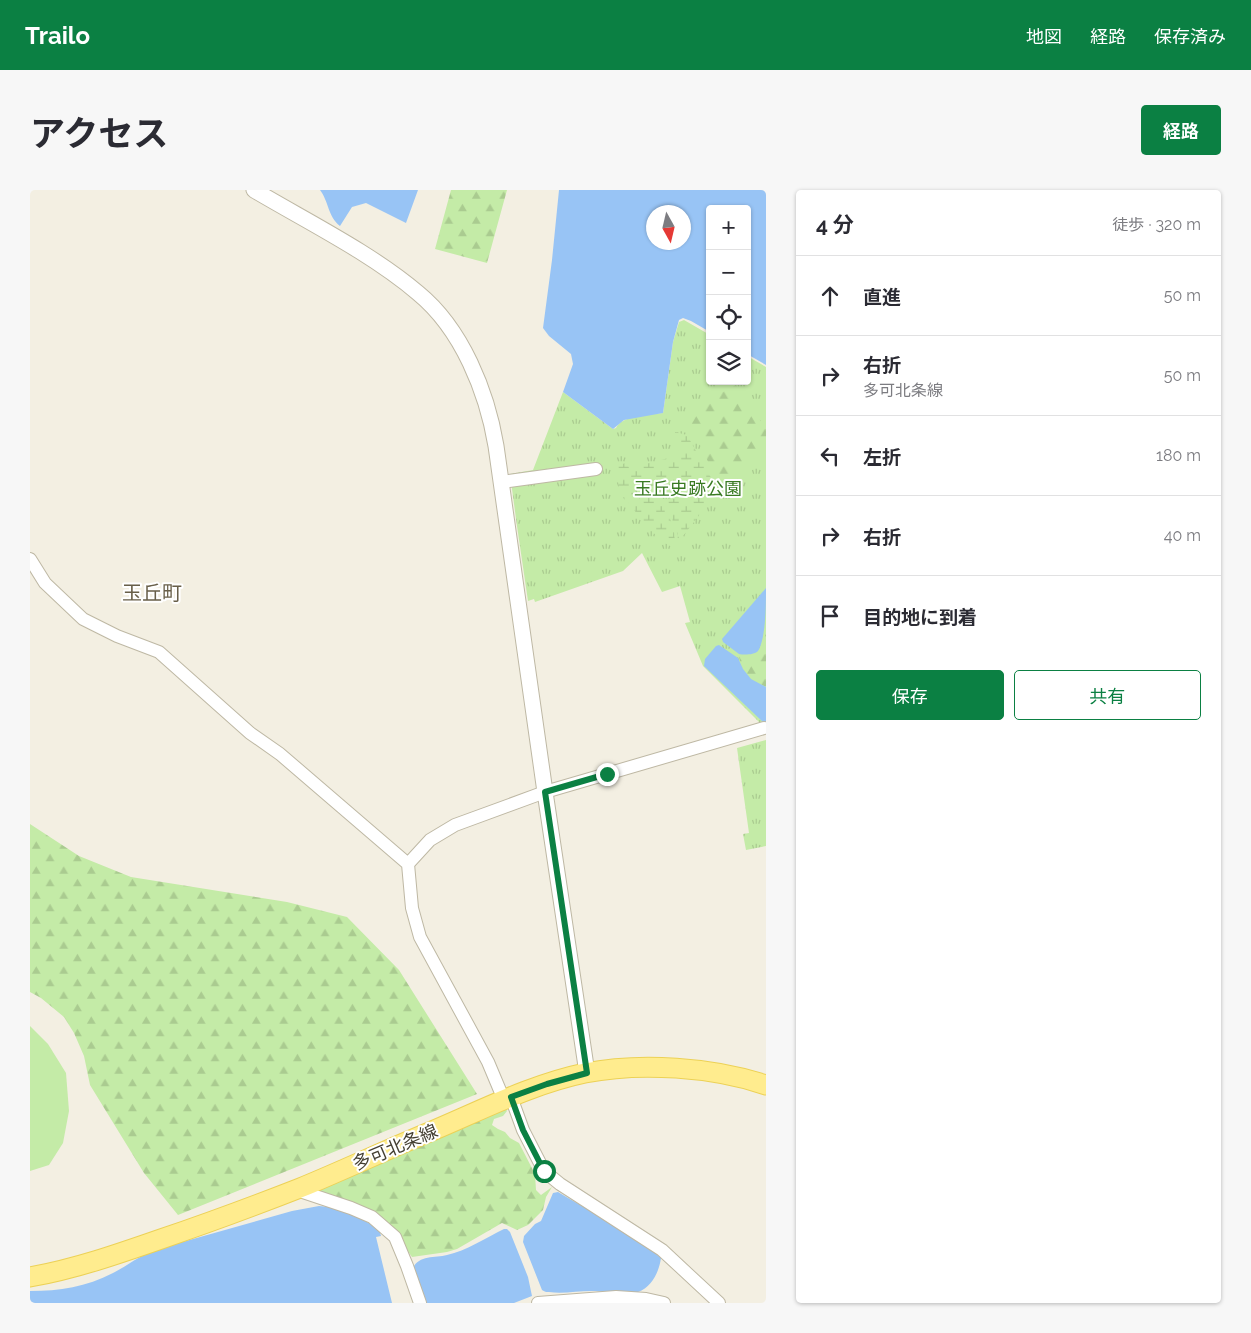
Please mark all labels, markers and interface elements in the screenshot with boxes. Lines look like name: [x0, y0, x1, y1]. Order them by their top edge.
text: Trailo: [25, 21, 90, 50]
text: 地図: [1026, 26, 1062, 47]
text: 経路: [1090, 26, 1126, 47]
text: 保存済み: [1154, 26, 1226, 47]
button: 経路: [1141, 105, 1221, 155]
text: アクセス: [30, 113, 168, 154]
north arrow: [646, 205, 691, 250]
map controls: [706, 205, 751, 385]
button: +: [706, 205, 751, 250]
text: 4 分: [816, 212, 854, 237]
text: 徒歩 · 320 m: [1112, 215, 1201, 234]
button: −: [706, 250, 751, 295]
icon: ahead: [816, 282, 844, 310]
text: 直進: [863, 286, 901, 308]
text: 50 m: [1164, 286, 1201, 305]
button: locate: [706, 295, 751, 340]
button: layers: [706, 340, 751, 385]
text: 右折: [863, 354, 901, 376]
icon: right: [816, 362, 844, 390]
text: 50 m: [1164, 366, 1201, 385]
text: 多可北条線: [863, 381, 943, 400]
icon: left: [816, 442, 844, 470]
text: 左折: [863, 446, 901, 468]
text: 180 m: [1156, 446, 1201, 465]
park label: 玉丘史跡公園: [634, 478, 742, 499]
icon: right: [816, 522, 844, 550]
text: 右折: [863, 526, 901, 548]
text: 40 m: [1164, 526, 1201, 545]
district label: 玉丘町: [122, 581, 182, 605]
icon: arrive: [816, 602, 844, 630]
text: 目的地に到着: [863, 606, 977, 628]
button: 保存: [816, 670, 1004, 720]
button: 共有: [1014, 670, 1201, 720]
route end: [596, 763, 619, 786]
street label: 多可北条線: [349, 1120, 441, 1174]
route start: [533, 1160, 556, 1183]

